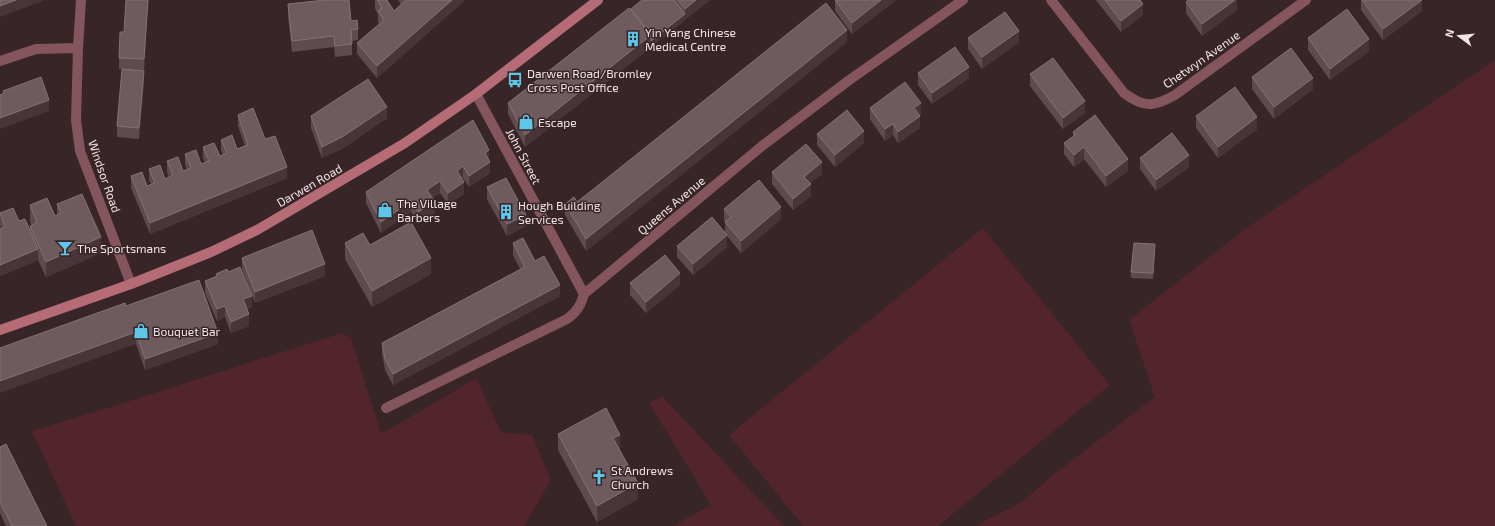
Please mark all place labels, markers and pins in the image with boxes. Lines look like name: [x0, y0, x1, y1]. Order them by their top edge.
place label: Yin Yang Chinese Medical Centre: [645, 25, 736, 53]
building icon: Yin Yang Chinese Medical Centre: [624, 30, 642, 48]
place label: Darwen Road/Bromley Cross Post Office: [527, 66, 653, 94]
bus stop icon: Darwen Road/Bromley Cross Post Office: [506, 71, 524, 89]
shop icon: Escape: [517, 113, 535, 131]
place label: Escape: [538, 115, 577, 129]
place label: The Village Barbers: [397, 196, 457, 224]
place label: Hough Building Services: [518, 198, 601, 226]
shop icon: The Village Barbers: [376, 201, 394, 219]
building icon: Hough Building Services: [497, 203, 515, 221]
bar icon: The Sportsmans: [56, 239, 74, 257]
place label: The Sportsmans: [77, 241, 166, 255]
shop icon: Bouquet Bar: [132, 322, 150, 340]
place label: Bouquet Bar: [153, 324, 220, 338]
place label: St Andrews Church: [611, 463, 673, 491]
church icon: St Andrews Church: [590, 468, 608, 486]

